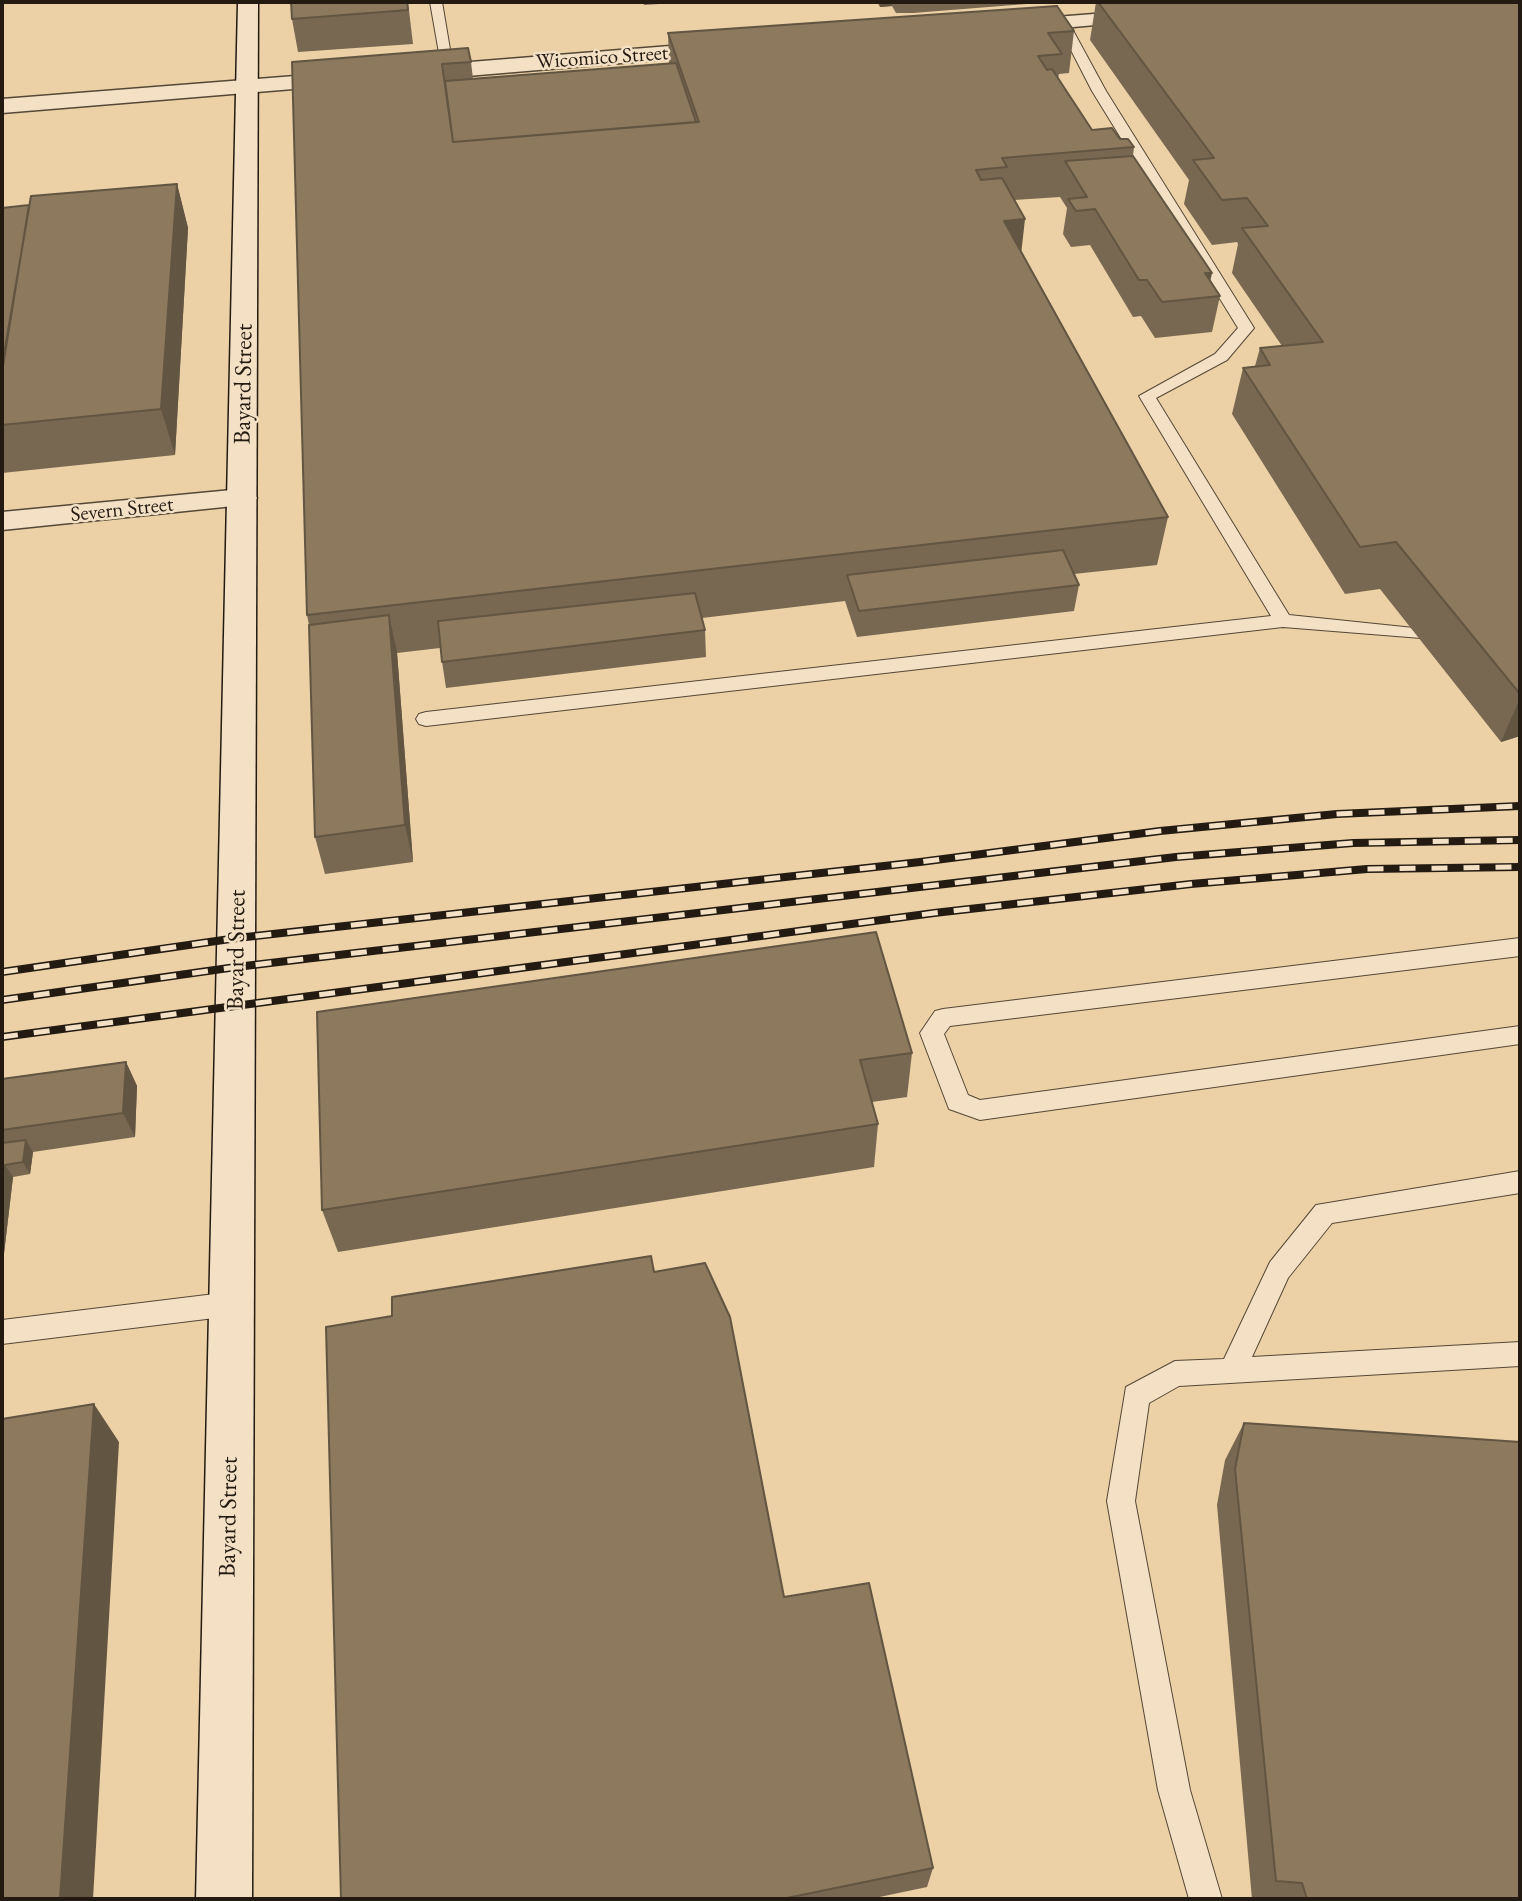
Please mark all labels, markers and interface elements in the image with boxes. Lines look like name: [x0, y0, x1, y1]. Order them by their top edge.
street label: Wicomico Street: [535, 41, 669, 75]
street label: Bayard Street: [229, 323, 259, 445]
street label: Severn Street: [69, 492, 175, 528]
street label: Bayard Street: [222, 889, 252, 1011]
street label: Bayard Street: [214, 1456, 244, 1578]

